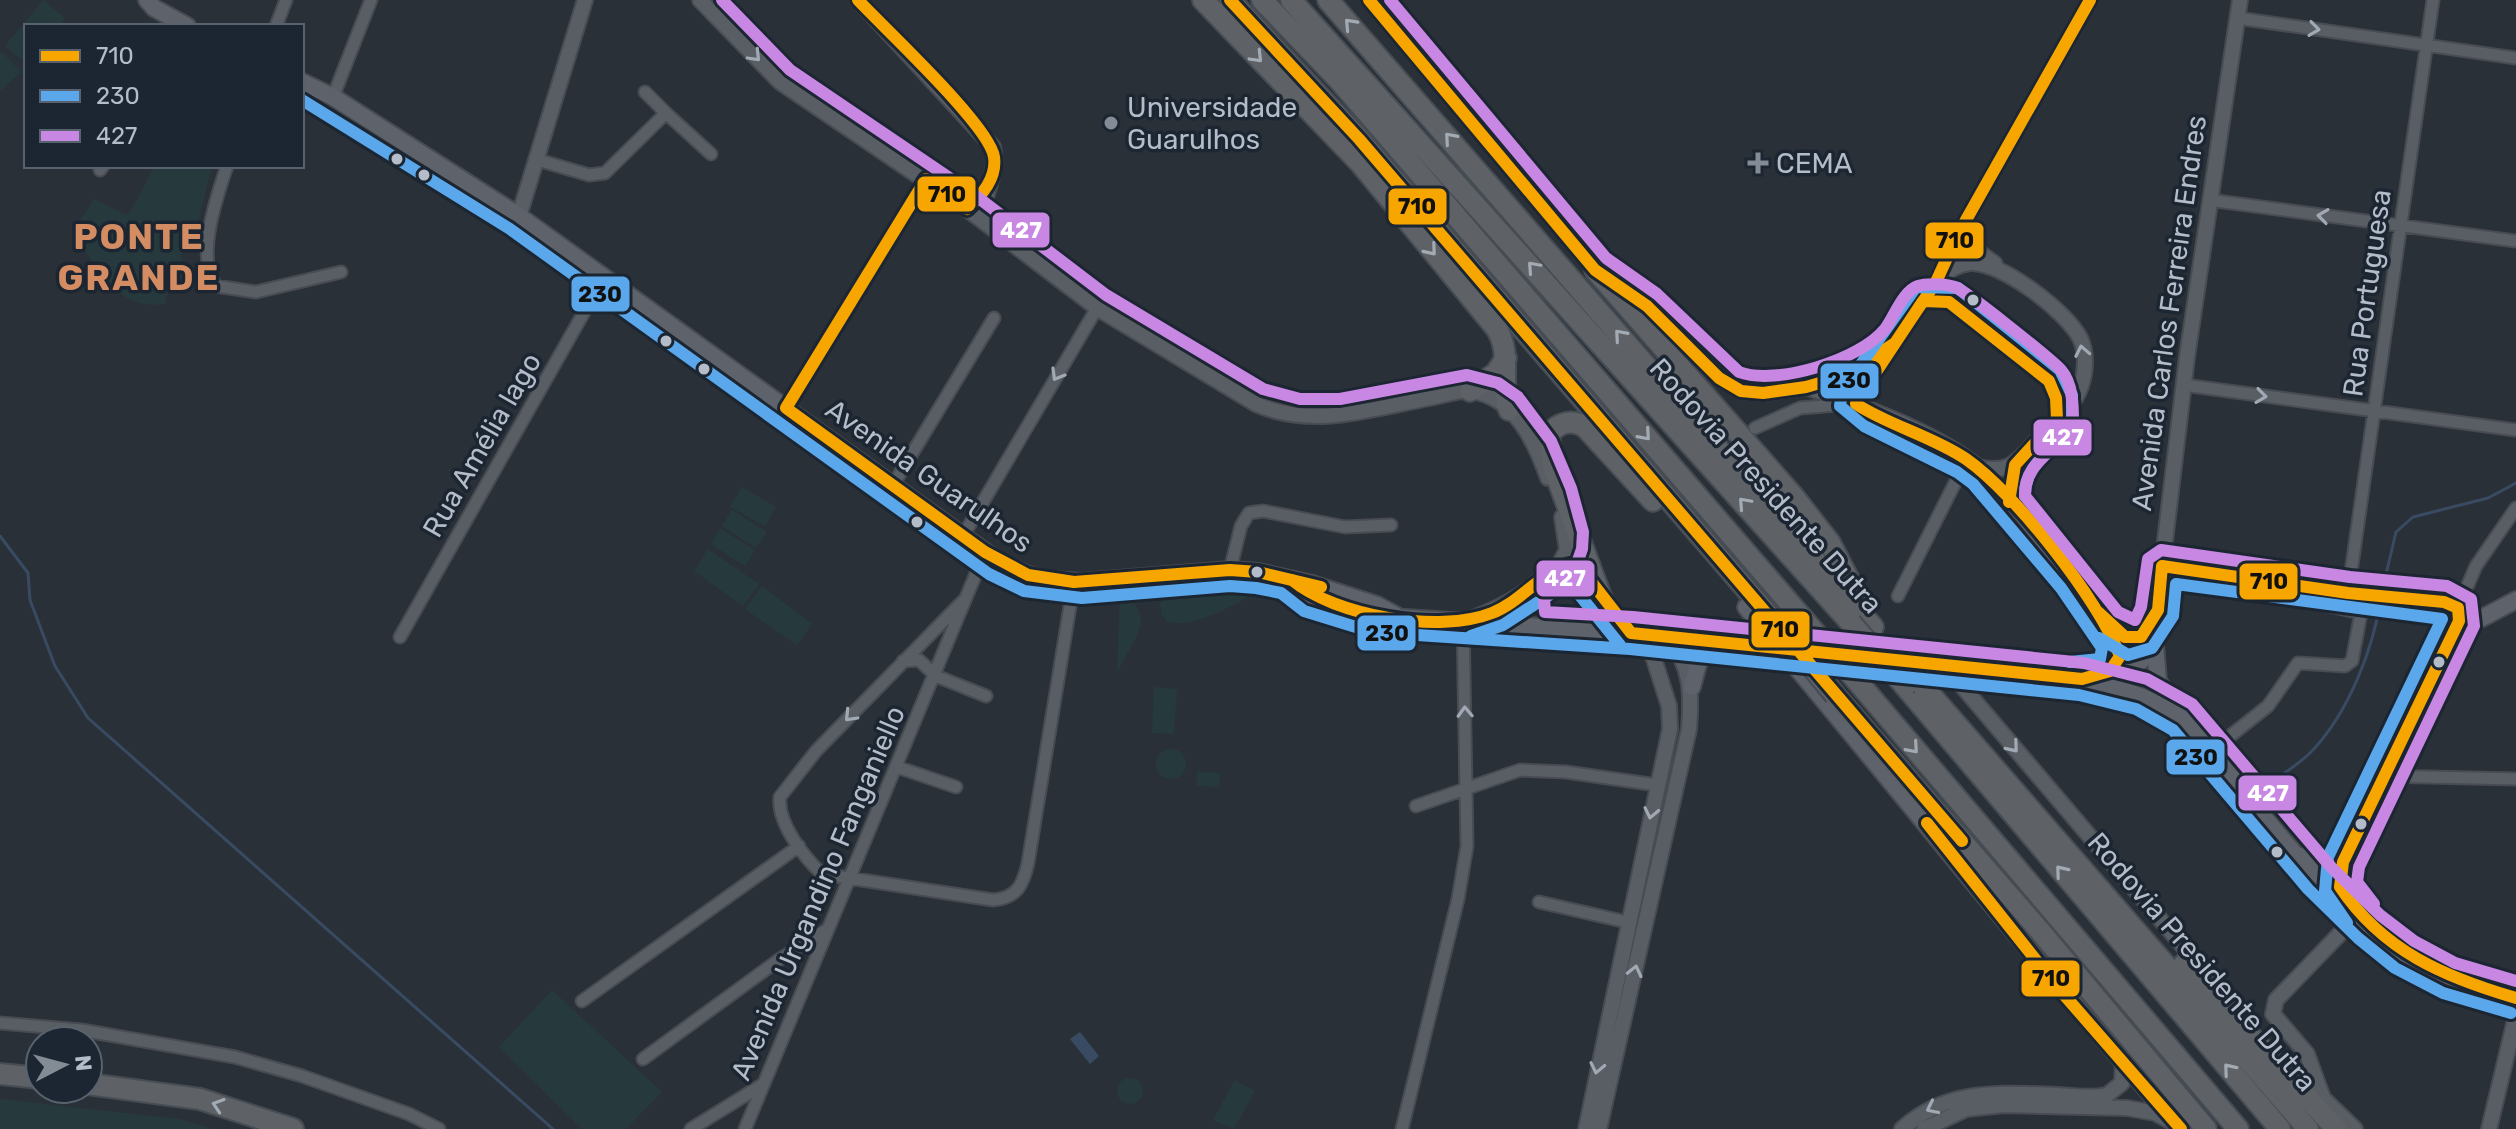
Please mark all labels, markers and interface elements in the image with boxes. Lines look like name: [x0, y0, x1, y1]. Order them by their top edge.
one-way arrow: [1344, 19, 1359, 33]
one-way arrow: [2307, 20, 2321, 37]
legend: [24, 24, 304, 168]
text: 710: [96, 42, 134, 70]
one-way arrow: [746, 47, 760, 61]
one-way arrow: [1248, 48, 1262, 62]
text: 230: [96, 82, 140, 110]
place label: Universidade Guarulhos: [1127, 91, 1297, 156]
street label: Avenida Carlos Ferreira Endres: [2125, 113, 2213, 513]
marker: Universidade Guarulhos: [1102, 114, 1120, 132]
text: 427: [96, 122, 137, 150]
one-way arrow: [1445, 133, 1460, 147]
place label: CEMA: [1776, 147, 1853, 180]
unlabelled marker: [389, 151, 405, 167]
marker: CEMA: [1747, 152, 1769, 174]
unlabelled marker: [416, 167, 432, 183]
line badge: 710: [916, 175, 977, 213]
text: 710: [928, 181, 966, 208]
line badge: 710: [1387, 187, 1448, 226]
street label: Rua Portuguesa: [2336, 187, 2398, 399]
text: 710: [1398, 193, 1436, 220]
one-way arrow: [2316, 208, 2329, 225]
line badge: 427: [991, 211, 1051, 249]
district label: PONTE GRANDE: [57, 215, 221, 299]
text: 427: [1000, 217, 1042, 244]
line badge: 710: [1924, 221, 1985, 260]
text: 710: [1936, 227, 1974, 254]
one-way arrow: [1421, 240, 1436, 255]
one-way arrow: [1529, 261, 1543, 276]
line badge: 230: [570, 275, 631, 313]
text: 230: [578, 281, 622, 308]
unlabelled marker: [1965, 292, 1981, 308]
one-way arrow: [1615, 329, 1630, 344]
unlabelled marker: [658, 333, 674, 349]
one-way arrow: [2074, 344, 2091, 358]
street label: Rua Amélia lago: [416, 347, 548, 543]
street label: Rodovia Presidente Dutra: [1643, 352, 1889, 620]
unlabelled marker: [696, 361, 712, 377]
line badge: 230: [1819, 362, 1880, 400]
one-way arrow: [1052, 366, 1067, 381]
text: 230: [1827, 367, 1871, 394]
one-way arrow: [2254, 387, 2268, 404]
street label: Avenida Guarulhos: [819, 392, 1039, 560]
line badge: 427: [2032, 418, 2093, 457]
text: 427: [2042, 424, 2084, 451]
one-way arrow: [1635, 426, 1650, 441]
one-way arrow: [1739, 497, 1753, 512]
unlabelled marker: [909, 514, 925, 530]
line badge: 427: [1535, 559, 1596, 598]
line badge: 710: [2238, 562, 2299, 601]
unlabelled marker: [1249, 564, 1265, 580]
text: 427: [1544, 565, 1586, 592]
text: 710: [2250, 568, 2288, 595]
line badge: 710: [1750, 610, 1811, 649]
line badge: 230: [1356, 614, 1417, 652]
text: 710: [1761, 616, 1799, 643]
text: 230: [1365, 620, 1409, 647]
unlabelled marker: [2431, 654, 2447, 670]
street label: Avenida Urgandino Fanganiello: [724, 701, 912, 1085]
one-way arrow: [1457, 705, 1474, 718]
one-way arrow: [845, 707, 859, 722]
one-way arrow: [1903, 738, 1918, 753]
one-way arrow: [2003, 738, 2018, 753]
line badge: 230: [2165, 738, 2226, 776]
text: 230: [2174, 744, 2218, 771]
line badge: 427: [2237, 774, 2298, 812]
text: 427: [2247, 780, 2289, 807]
one-way arrow: [1643, 807, 1660, 820]
unlabelled marker: [2353, 816, 2369, 832]
street label: Rodovia Presidente Dutra: [2081, 826, 2323, 1098]
unlabelled marker: [2269, 844, 2285, 860]
one-way arrow: [2056, 866, 2071, 880]
line badge: 710: [2020, 959, 2081, 998]
one-way arrow: [1625, 965, 1642, 978]
text: 710: [2032, 965, 2070, 992]
north arrow: [24, 1025, 104, 1105]
text: N: [69, 1054, 98, 1072]
one-way arrow: [1589, 1061, 1606, 1074]
one-way arrow: [2224, 1064, 2239, 1079]
one-way arrow: [212, 1098, 226, 1114]
one-way arrow: [1926, 1099, 1941, 1114]

